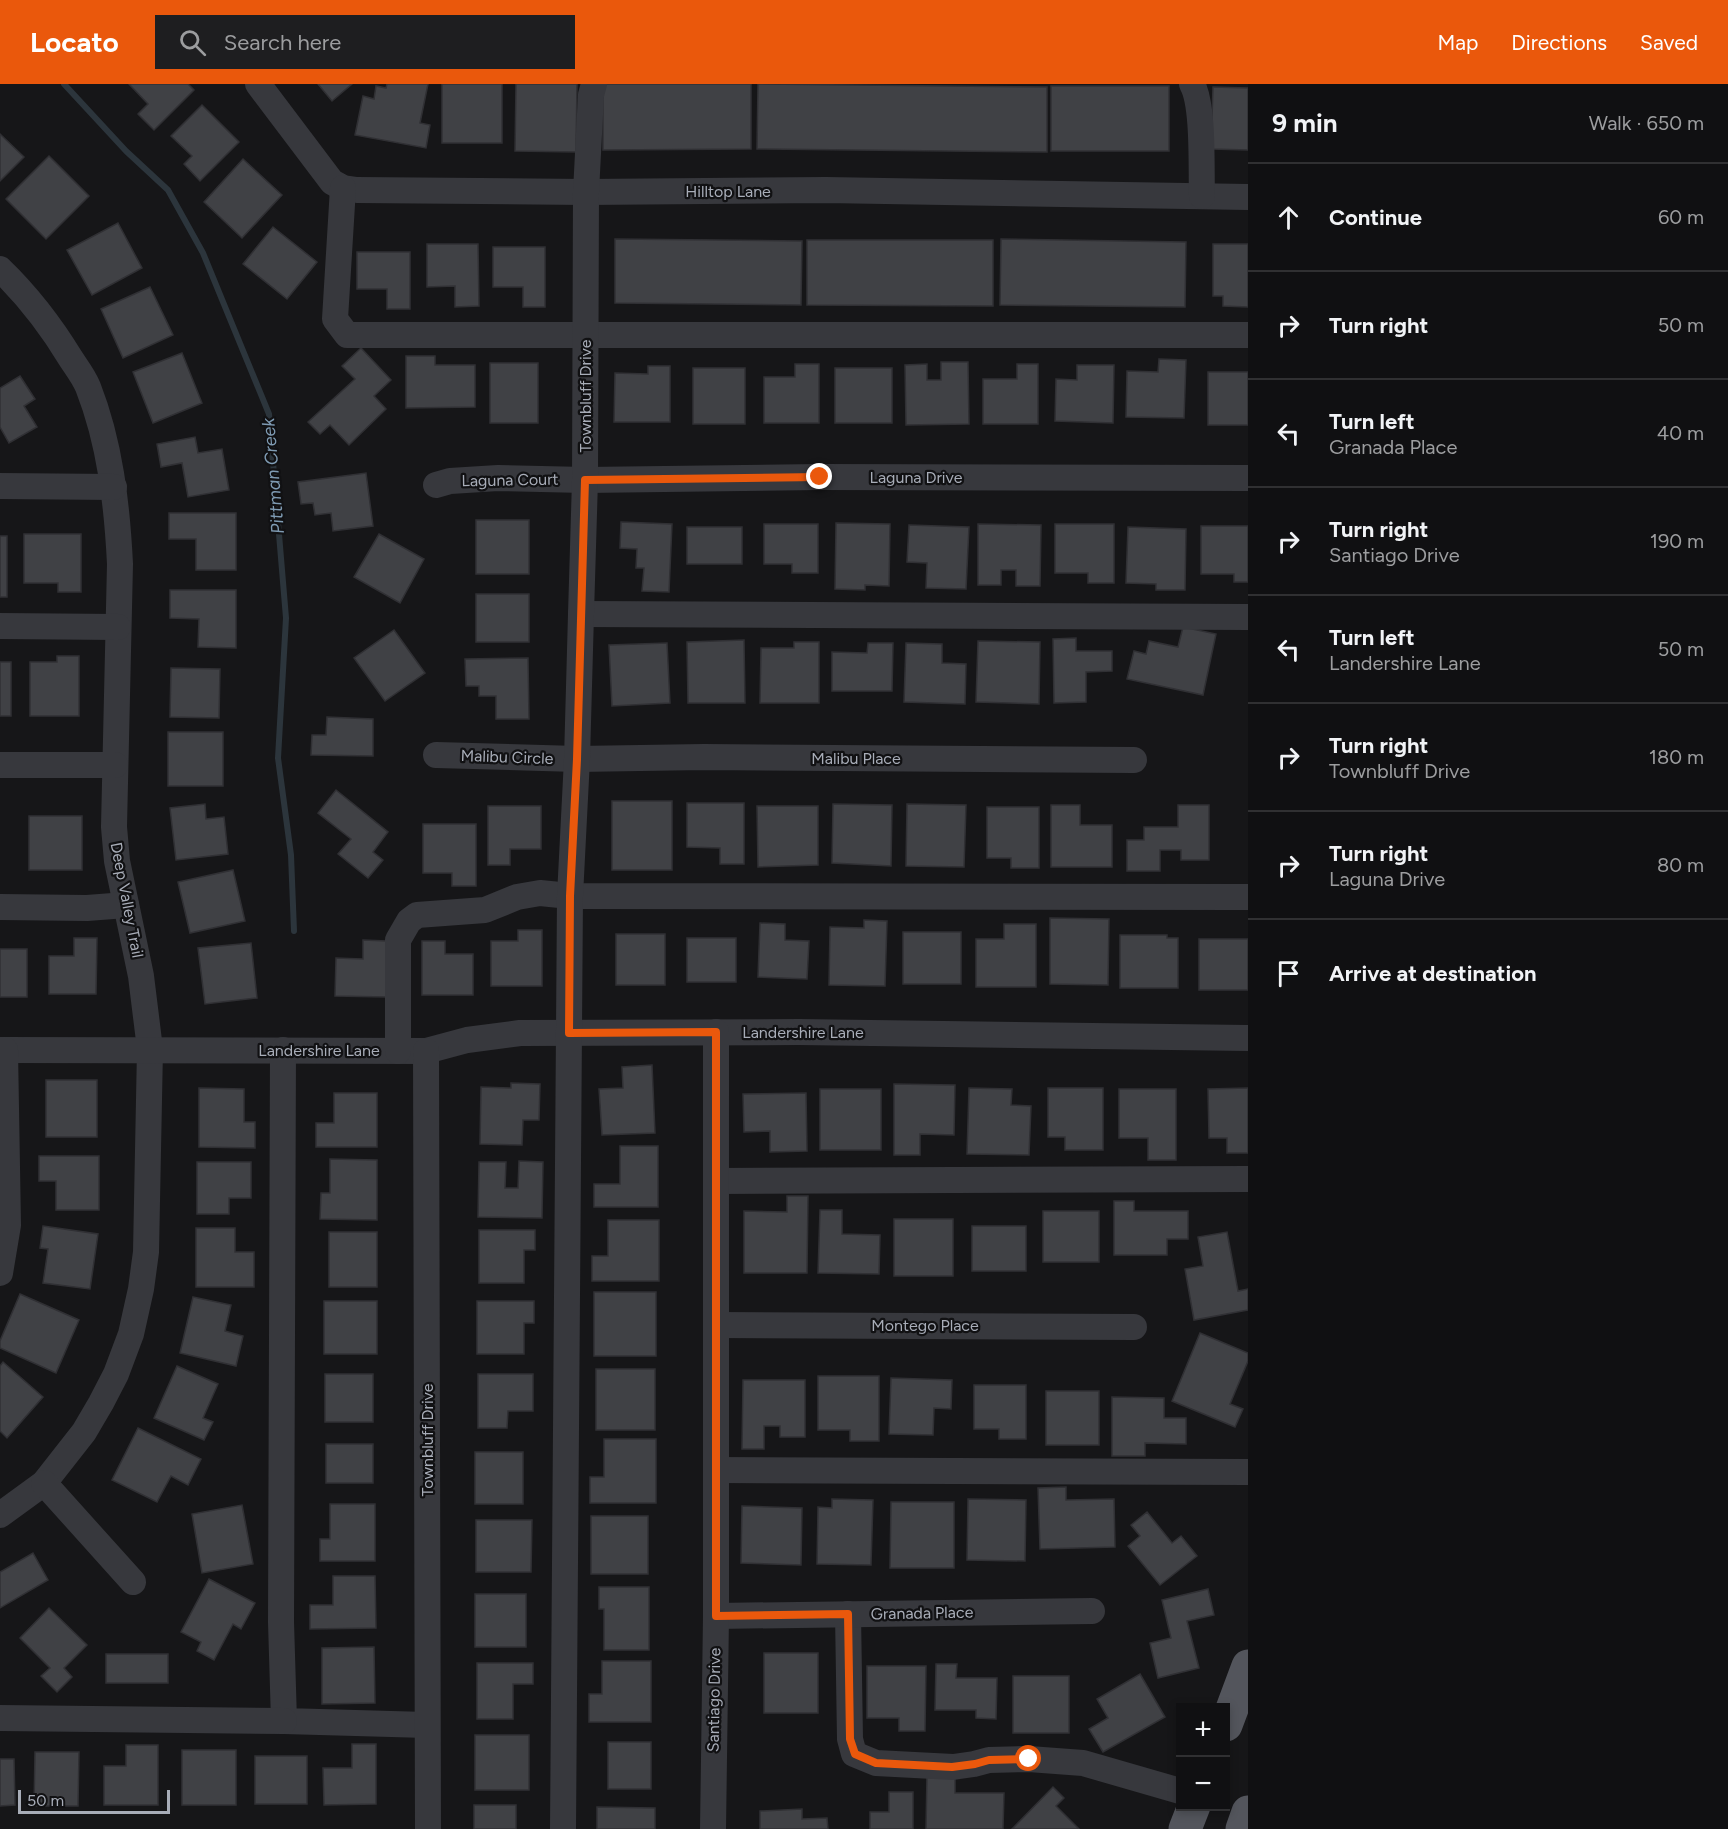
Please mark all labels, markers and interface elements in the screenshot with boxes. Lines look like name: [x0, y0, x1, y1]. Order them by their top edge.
search box: [155, 15, 575, 69]
text: Locato: [30, 25, 119, 59]
icon: search: [176, 26, 209, 59]
text: Search here: [224, 29, 341, 56]
text: Map: [1437, 30, 1478, 55]
text: Directions: [1511, 30, 1607, 55]
text: Saved: [1640, 30, 1698, 55]
text: 9 min: [1272, 107, 1338, 139]
text: Walk · 650 m: [1589, 111, 1704, 135]
street label: Hilltop Lane: [685, 182, 771, 201]
icon: ahead: [1272, 201, 1305, 234]
text: Continue: [1329, 204, 1422, 231]
text: 60 m: [1658, 205, 1704, 229]
icon: right: [1272, 309, 1305, 342]
text: Turn right: [1329, 312, 1428, 339]
text: 50 m: [1658, 313, 1704, 337]
street label: Townbluff Drive: [576, 339, 595, 452]
text: Turn left: [1329, 408, 1415, 435]
water label: Pittman Creek: [257, 416, 289, 535]
icon: left: [1272, 417, 1305, 450]
text: 40 m: [1657, 421, 1704, 445]
text: Granada Place: [1329, 435, 1457, 459]
route end: [806, 463, 832, 489]
street label: Laguna Drive: [870, 468, 963, 487]
street label: Laguna Court: [461, 470, 559, 490]
text: Turn right: [1329, 516, 1428, 543]
icon: right: [1272, 525, 1305, 558]
text: 190 m: [1650, 529, 1704, 553]
text: Santiago Drive: [1329, 543, 1460, 567]
text: Turn left: [1329, 624, 1415, 651]
icon: left: [1272, 633, 1305, 666]
text: 50 m: [1658, 637, 1704, 661]
text: Landershire Lane: [1329, 651, 1481, 675]
text: Turn right: [1329, 732, 1428, 759]
icon: right: [1272, 741, 1305, 774]
text: 180 m: [1649, 745, 1704, 769]
street label: Malibu Circle: [460, 746, 554, 768]
street label: Malibu Place: [811, 749, 901, 768]
text: Townbluff Drive: [1329, 759, 1470, 783]
text: Turn right: [1329, 840, 1428, 867]
street label: Deep Valley Trail: [106, 841, 148, 959]
icon: right: [1272, 849, 1305, 882]
text: 80 m: [1657, 853, 1704, 877]
text: Laguna Drive: [1329, 867, 1445, 891]
icon: arrive: [1272, 957, 1305, 990]
text: Arrive at destination: [1329, 960, 1537, 987]
street label: Landershire Lane: [742, 1023, 864, 1042]
street label: Landershire Lane: [258, 1041, 380, 1060]
street label: Montego Place: [871, 1316, 979, 1335]
street label: Townbluff Drive: [418, 1383, 437, 1496]
street label: Granada Place: [871, 1603, 974, 1623]
street label: Santiago Drive: [704, 1647, 724, 1752]
map controls: [1176, 1703, 1230, 1811]
button: +: [1176, 1703, 1230, 1757]
route start: [1015, 1745, 1041, 1771]
button: −: [1176, 1757, 1230, 1811]
scale bar: [18, 1787, 170, 1814]
text: 50 m: [27, 1791, 64, 1810]

